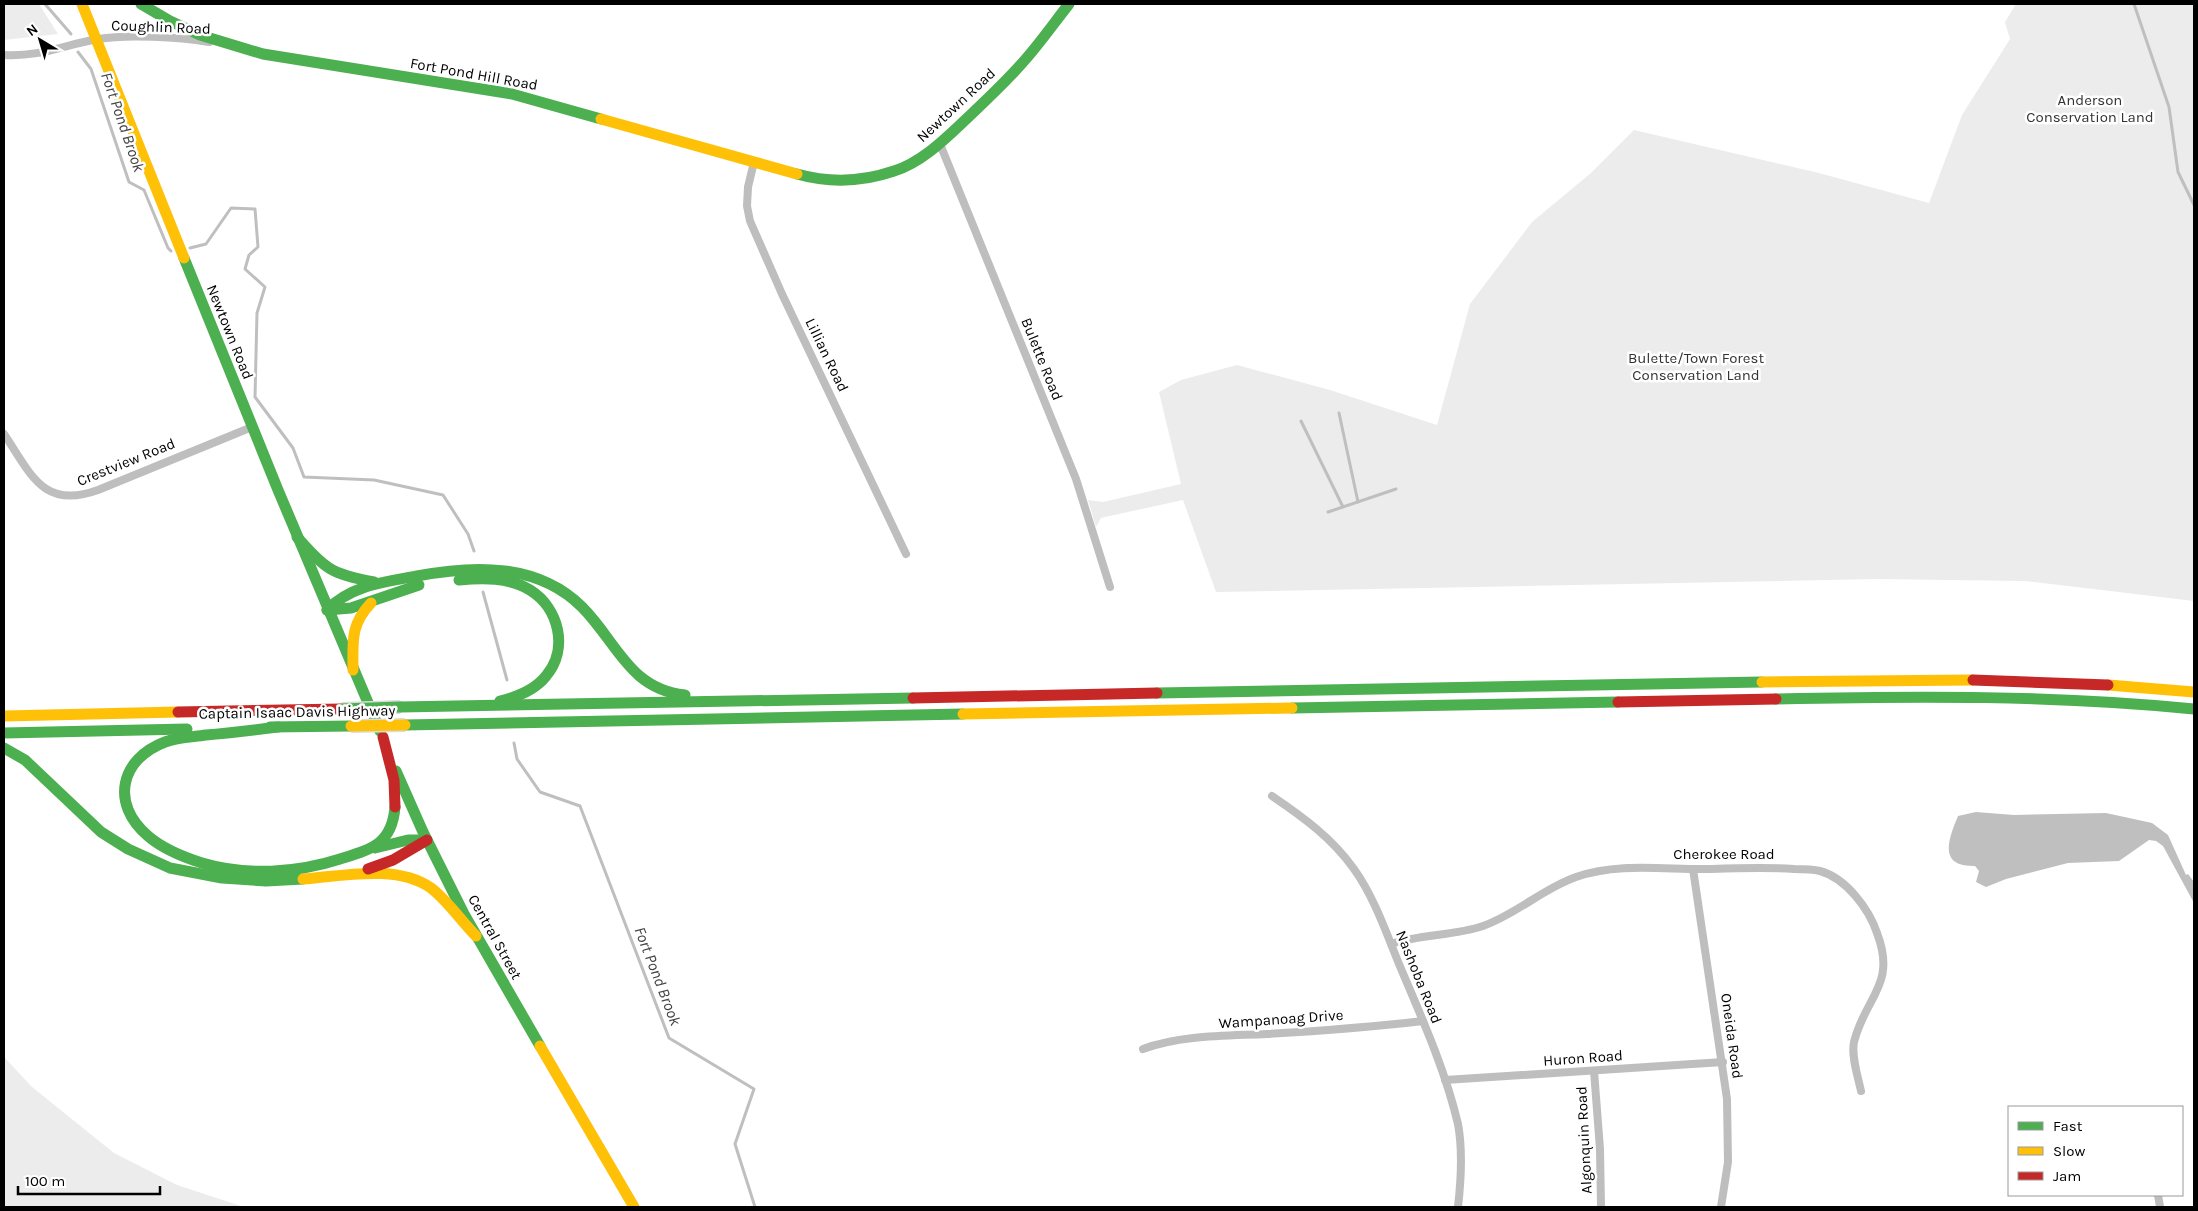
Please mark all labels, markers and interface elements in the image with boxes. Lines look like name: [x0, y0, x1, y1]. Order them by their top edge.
north arrow: [15, 15, 65, 65]
street label: Coughlin Road: [111, 16, 211, 38]
text: N: [23, 20, 41, 40]
street label: Fort Pond Hill Road: [409, 54, 539, 94]
street label: Newtown Road: [913, 64, 999, 146]
water label: Fort Pond Brook: [97, 70, 149, 175]
park label: Anderson Conservation Land: [2026, 91, 2154, 126]
street label: Newtown Road: [203, 282, 257, 382]
street label: Lillian Road: [801, 315, 853, 395]
street label: Bulette Road: [1017, 315, 1067, 403]
park label: Bulette/Town Forest Conservation Land: [1628, 349, 1764, 384]
street label: Crestview Road: [74, 434, 178, 490]
street label: Captain Isaac Davis Highway: [198, 701, 396, 723]
street label: Cherokee Road: [1673, 845, 1775, 863]
street label: Central Street: [464, 891, 526, 983]
water label: Fort Pond Brook: [630, 924, 686, 1029]
street label: Nashoba Road: [1392, 928, 1446, 1026]
street label: Oneida Road: [1717, 992, 1747, 1080]
street label: Wampanoag Drive: [1218, 1006, 1344, 1032]
street label: Huron Road: [1543, 1046, 1623, 1070]
street label: Algonquin Road: [1572, 1086, 1596, 1194]
legend: [2008, 1106, 2183, 1196]
text: Fast: [2053, 1117, 2083, 1135]
text: Slow: [2053, 1142, 2085, 1160]
scale bar: [18, 1164, 160, 1196]
text: Jam: [2053, 1167, 2081, 1185]
text: 100 m: [25, 1172, 65, 1190]

